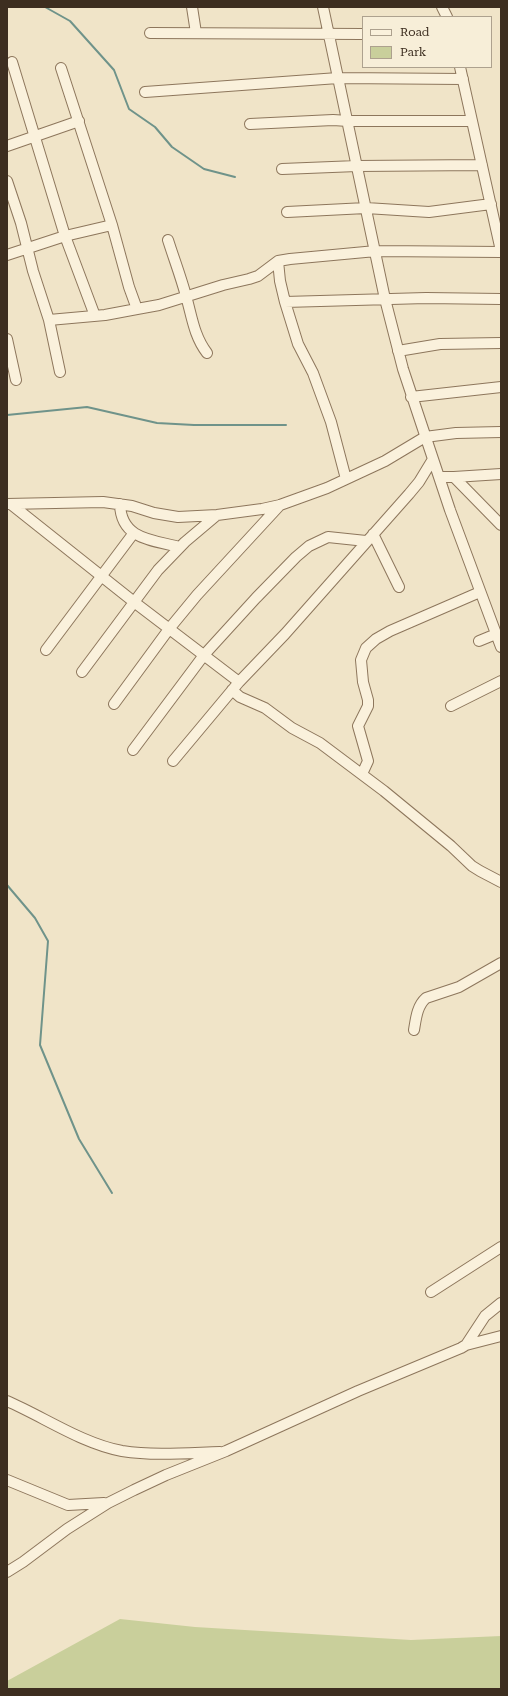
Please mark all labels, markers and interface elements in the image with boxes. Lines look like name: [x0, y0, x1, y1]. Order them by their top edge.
legend: [362, 16, 492, 68]
text: Road: [400, 25, 429, 39]
text: Park: [400, 45, 426, 59]

